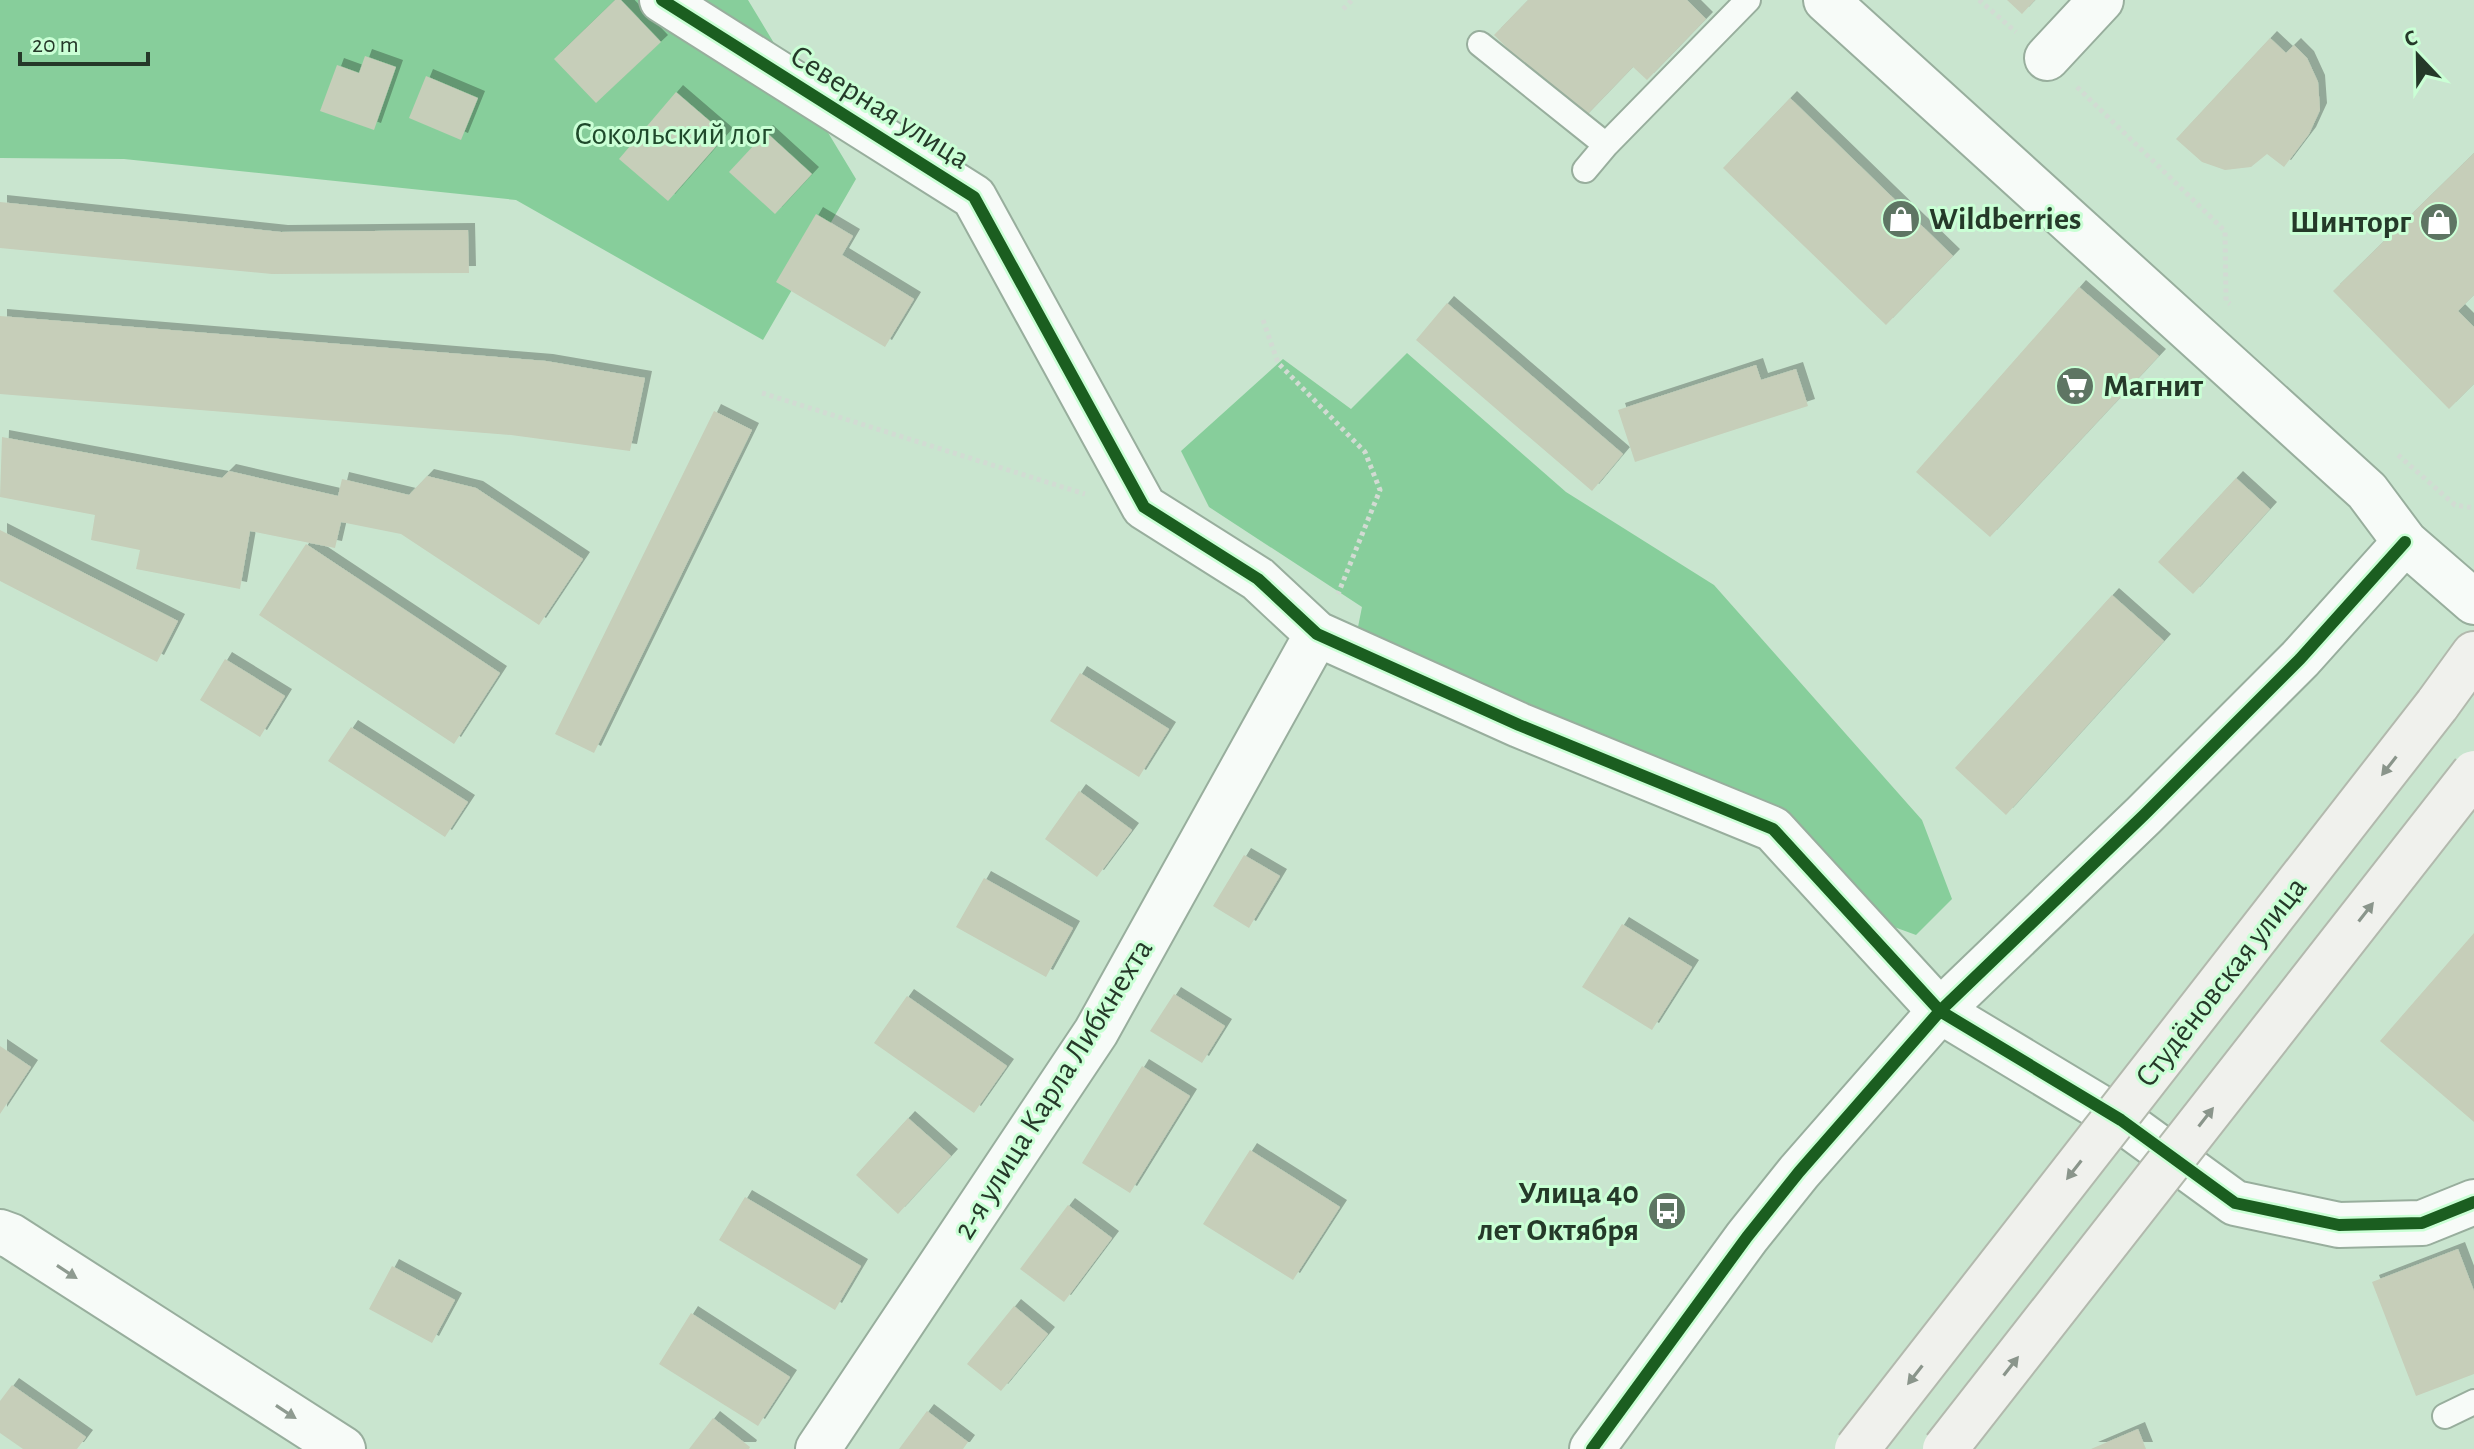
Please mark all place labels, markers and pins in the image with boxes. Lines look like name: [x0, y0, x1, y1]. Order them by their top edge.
shop icon: Wildberries: [1880, 198, 1922, 240]
shop icon: Шинторг: [2418, 201, 2460, 243]
place label: Wildberries: [1929, 203, 2081, 235]
place label: Шинторг: [2290, 206, 2411, 238]
supermarket icon: Магнит: [2054, 365, 2096, 407]
place label: Магнит: [2103, 370, 2203, 402]
place label: Улица 40 лет Октября: [1478, 1177, 1639, 1246]
bus stop icon: Улица 40 лет Октября: [1646, 1190, 1688, 1232]

